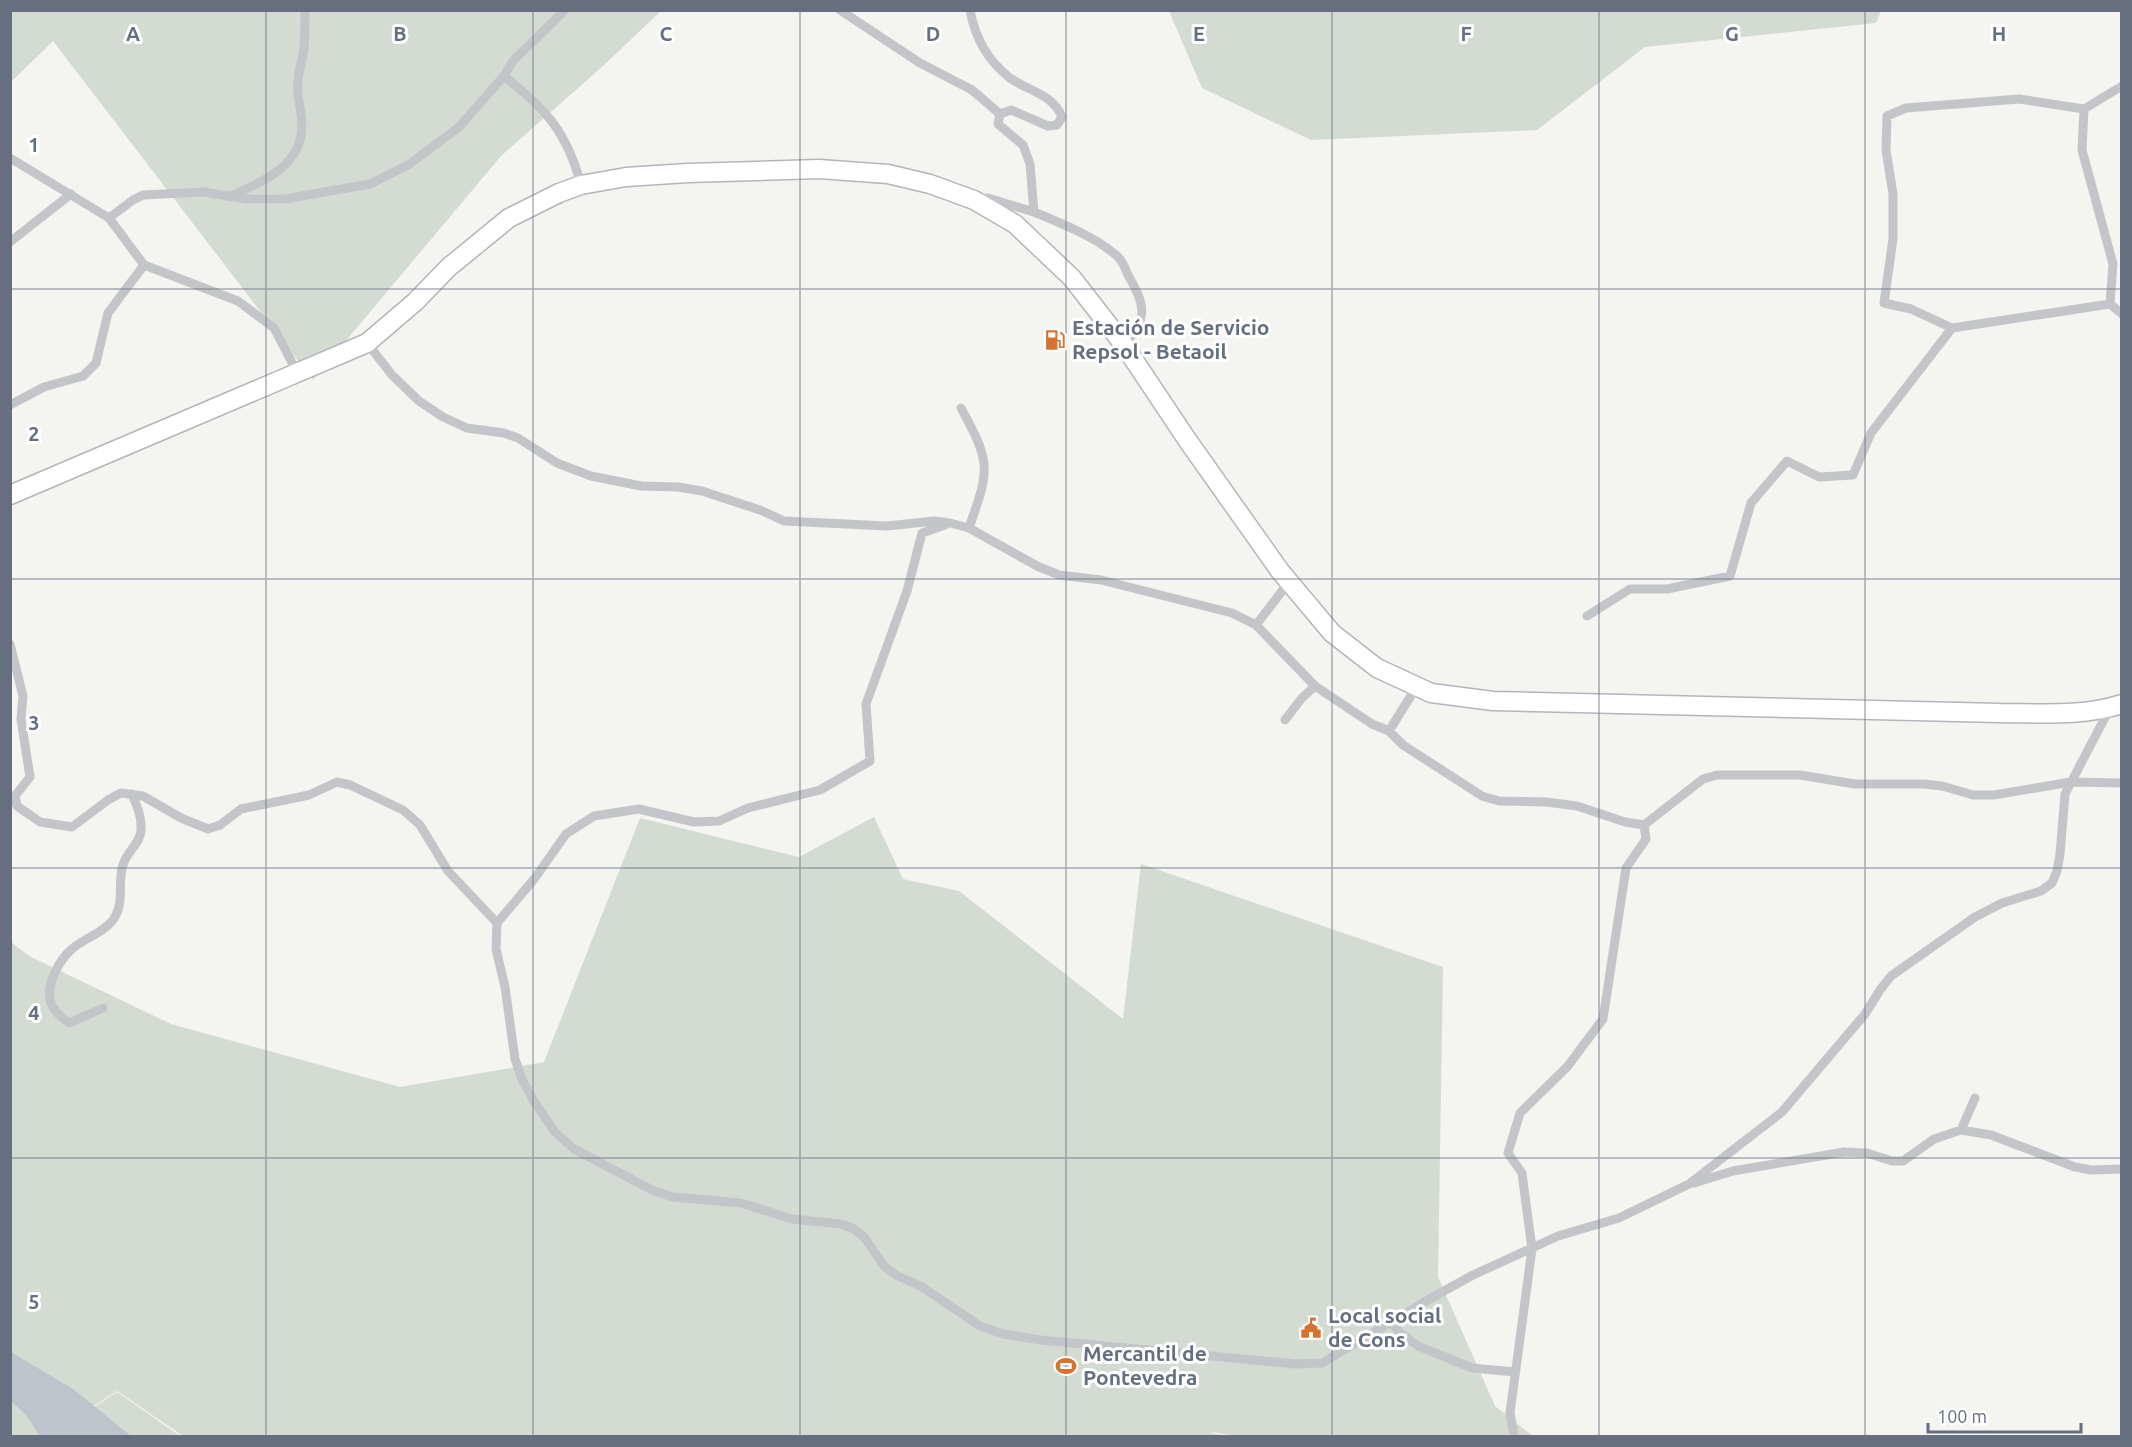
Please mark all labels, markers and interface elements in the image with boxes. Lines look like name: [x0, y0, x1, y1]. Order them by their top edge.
text: A: [126, 22, 140, 45]
text: B: [393, 22, 407, 45]
text: C: [660, 22, 673, 45]
text: D: [926, 22, 940, 45]
text: E: [1193, 22, 1205, 45]
text: F: [1460, 22, 1472, 45]
text: G: [1725, 22, 1739, 45]
text: H: [1992, 22, 2006, 45]
text: 1: [28, 133, 40, 156]
place label: Estación de Servicio Repsol - Betaoil: [1072, 315, 1269, 363]
fuel station icon: Estación de Servicio Repsol - Betaoil: [1043, 328, 1067, 352]
text: 2: [28, 422, 40, 445]
text: 3: [28, 711, 40, 734]
text: 4: [28, 1001, 40, 1024]
text: 5: [28, 1290, 40, 1313]
place label: Local social de Cons: [1328, 1303, 1441, 1351]
public building icon: Local social de Cons: [1299, 1316, 1323, 1340]
place label: Mercantil de Pontevedra: [1083, 1341, 1207, 1389]
sports icon: Mercantil de Pontevedra: [1054, 1354, 1078, 1378]
scale bar: [1928, 1396, 2081, 1434]
text: 100 m: [1937, 1406, 1987, 1426]

